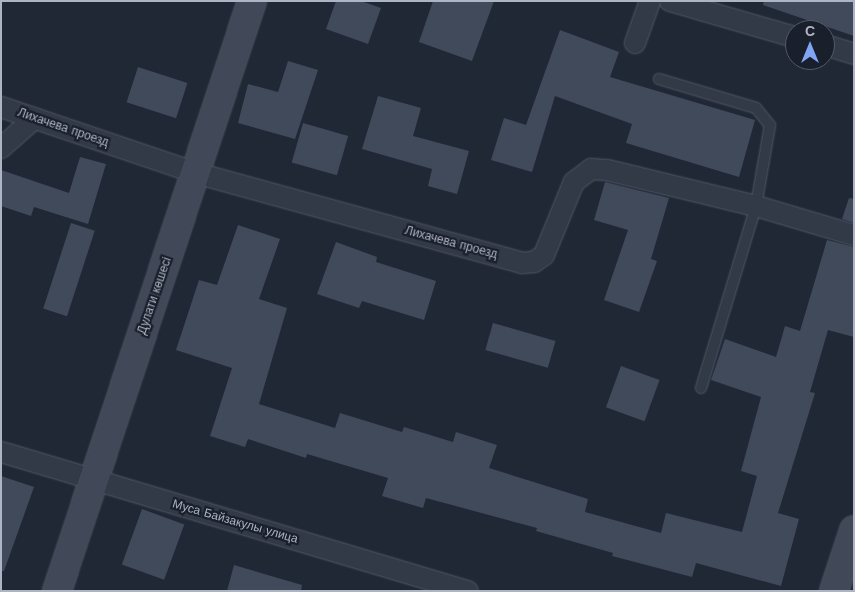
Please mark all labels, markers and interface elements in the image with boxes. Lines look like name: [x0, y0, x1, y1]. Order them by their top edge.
north arrow: [785, 20, 835, 70]
text: С: [805, 23, 815, 39]
street label: Лихачева проезд: [16, 106, 110, 150]
street label: Лихачева проезд: [403, 224, 499, 262]
street label: Дулати көшесі: [135, 255, 175, 337]
street label: Муса Байзакулы улица: [171, 497, 299, 547]

